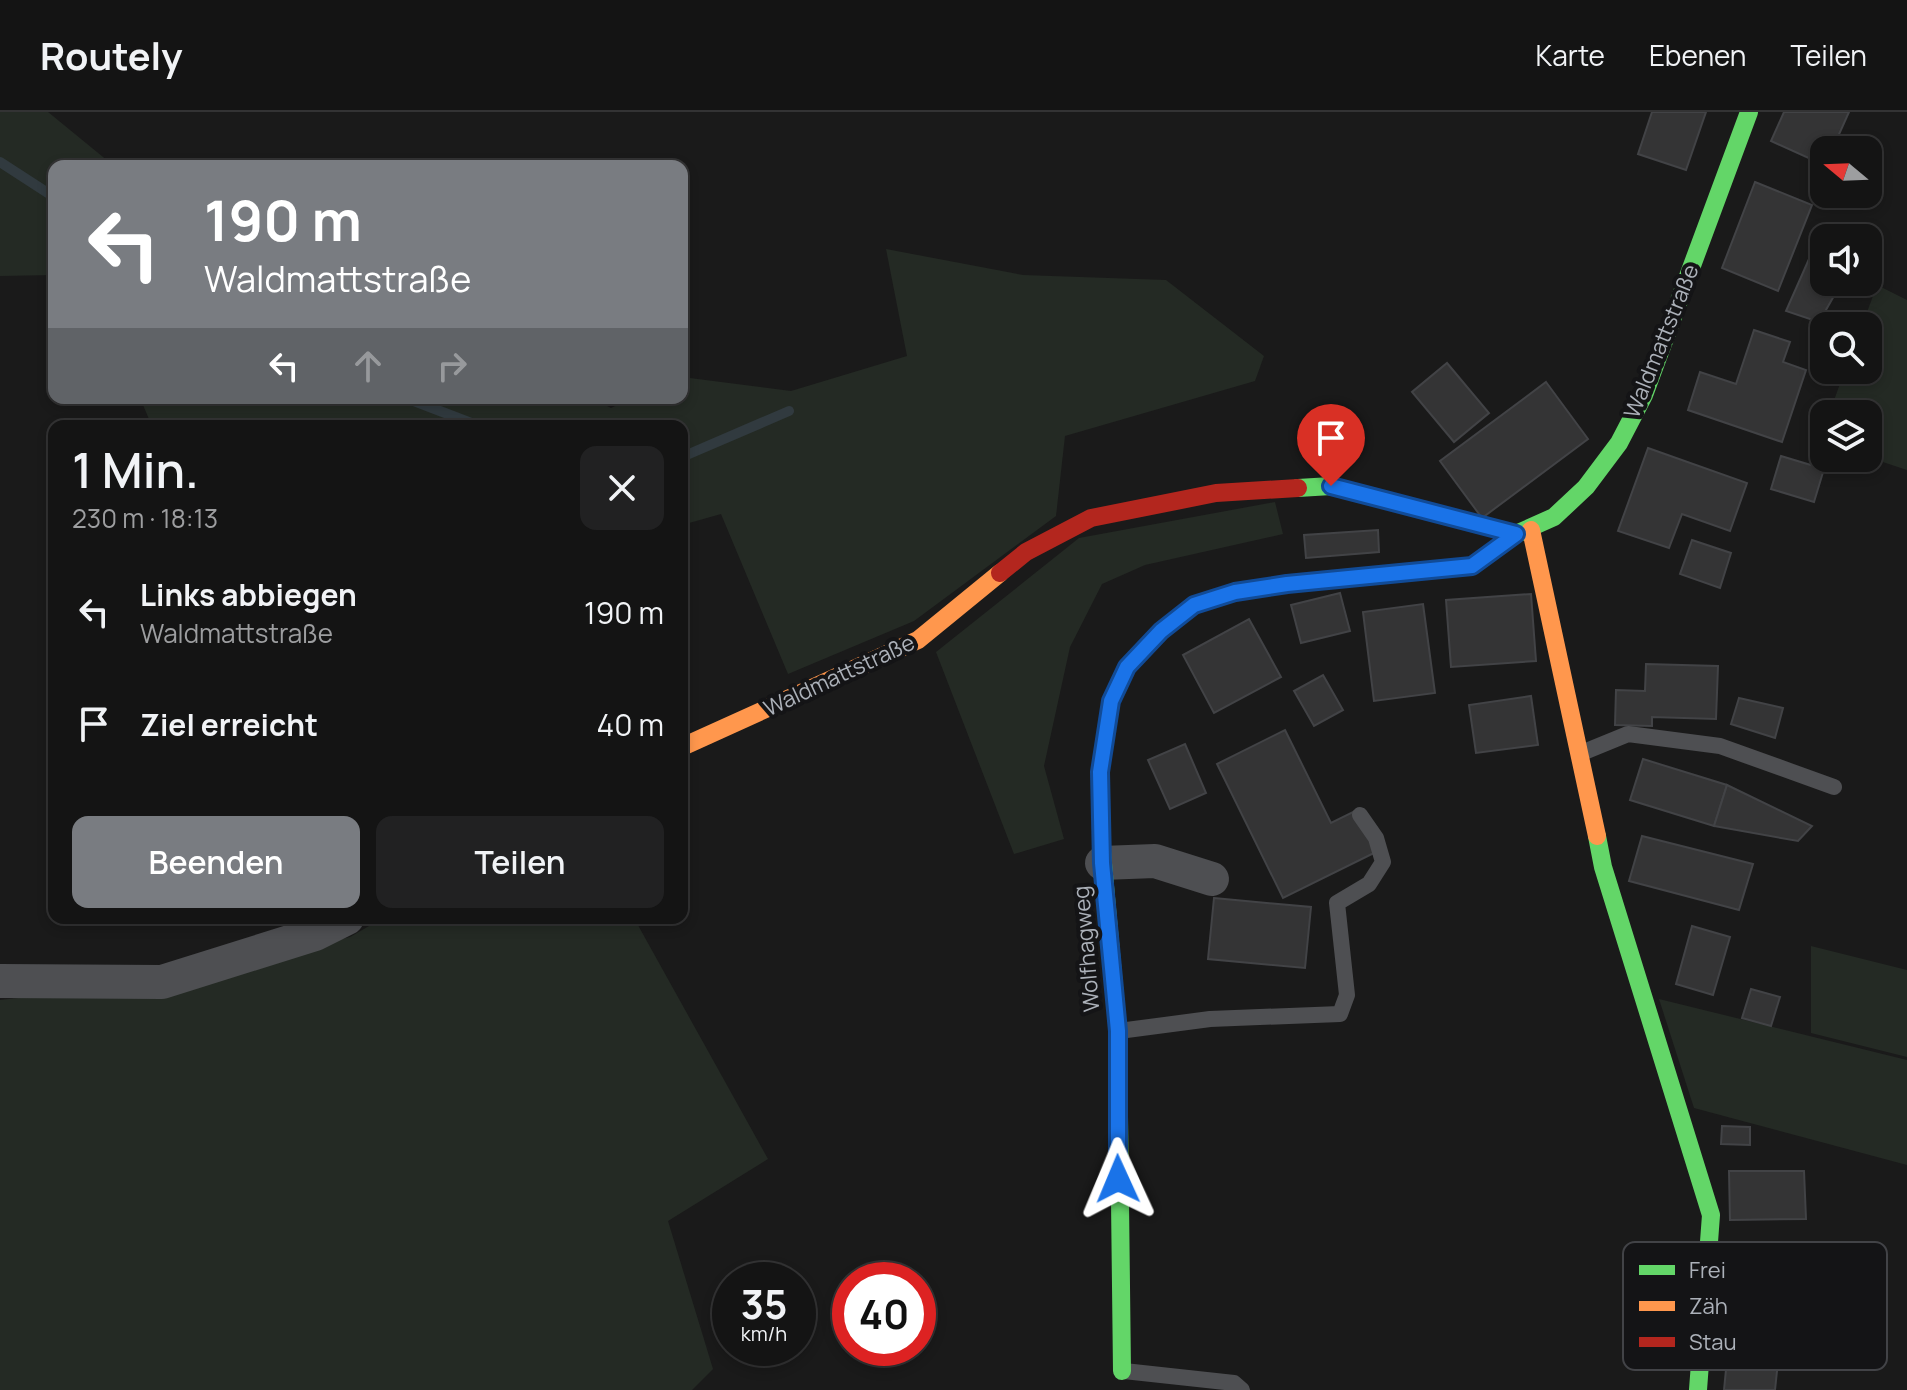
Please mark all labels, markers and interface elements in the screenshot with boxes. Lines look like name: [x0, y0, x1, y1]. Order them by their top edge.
text: Routely: [40, 29, 183, 81]
text: Karte: [1536, 36, 1605, 74]
text: Ebenen: [1649, 36, 1747, 74]
text: Teilen: [1791, 36, 1867, 74]
north arrow: [1810, 136, 1882, 208]
map controls: [1810, 136, 1882, 472]
text: 190 m: [204, 181, 362, 258]
icon: left: [72, 192, 176, 296]
button: sound: [1810, 224, 1882, 296]
text: Waldmattstraße: [204, 254, 471, 303]
street label: Waldmattstraße: [1617, 260, 1706, 422]
button: search: [1810, 312, 1882, 384]
icon: left: [262, 344, 306, 388]
icon: ahead: [346, 344, 390, 388]
icon: right: [430, 344, 474, 388]
button: layers: [1810, 400, 1882, 472]
pin: [1297, 404, 1365, 486]
icon: arrive: [1309, 416, 1353, 460]
text: 1 Min.: [72, 437, 199, 502]
button: close: [580, 446, 664, 530]
text: 230 m · 18:13: [72, 500, 218, 536]
text: Links abbiegen: [140, 574, 357, 615]
icon: left: [72, 590, 116, 634]
text: 190 m: [584, 592, 664, 633]
text: Waldmattstraße: [140, 615, 333, 651]
street label: Waldmattstraße: [759, 627, 919, 723]
icon: arrive: [72, 702, 116, 746]
text: Ziel erreicht: [140, 704, 318, 745]
text: 40 m: [597, 704, 664, 745]
button: Beenden: [72, 816, 360, 908]
button: Teilen: [376, 816, 664, 908]
street label: Wolfhagweg: [1066, 885, 1106, 1013]
position arrow: [1076, 1137, 1160, 1221]
legend: [1623, 1242, 1887, 1370]
text: Frei: [1689, 1255, 1726, 1285]
speed limit sign: 40: [832, 1262, 936, 1366]
text: 35: [741, 1276, 787, 1331]
text: Zäh: [1689, 1291, 1728, 1321]
text: km/h: [741, 1320, 787, 1347]
text: Stau: [1689, 1327, 1737, 1357]

